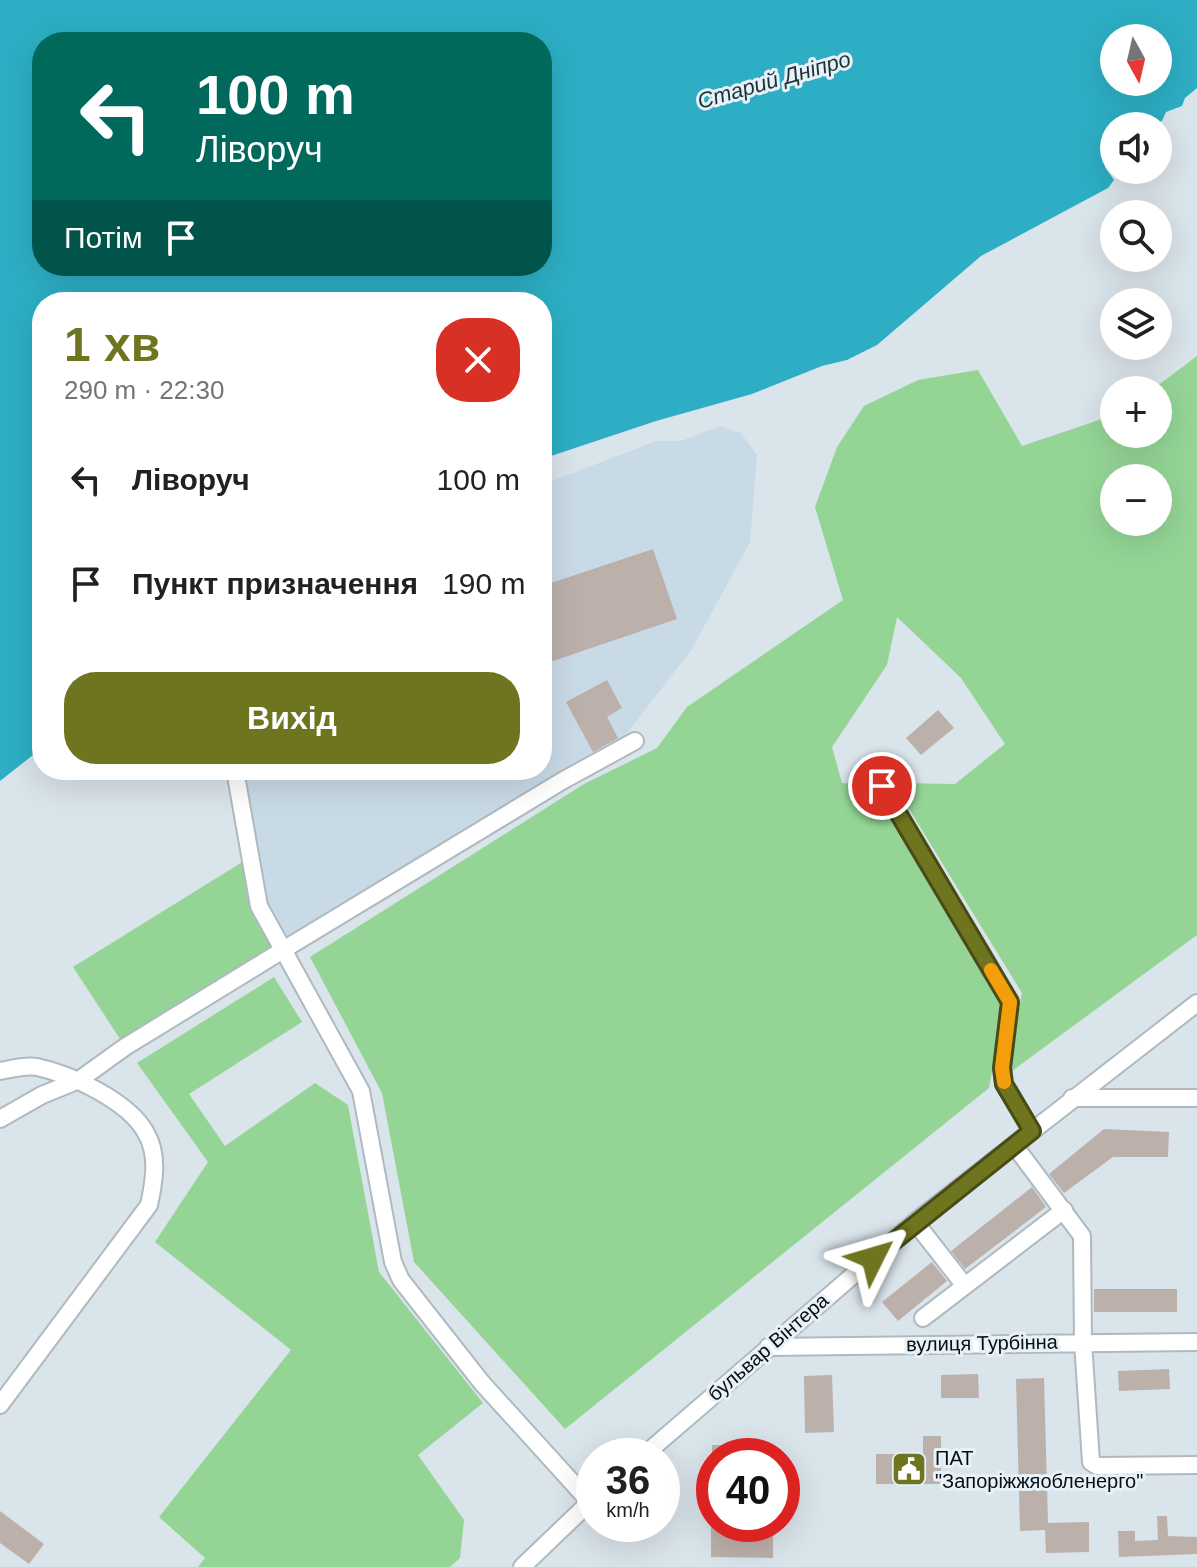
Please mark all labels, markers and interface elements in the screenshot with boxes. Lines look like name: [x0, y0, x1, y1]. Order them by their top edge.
north arrow: [1100, 24, 1172, 96]
map controls: [1100, 24, 1172, 536]
water label: Старий Дніпро: [695, 46, 853, 114]
text: 100 m: [196, 63, 355, 126]
icon: left: [64, 64, 168, 168]
button: sound: [1100, 112, 1172, 184]
text: Ліворуч: [196, 129, 323, 170]
button: search: [1100, 200, 1172, 272]
icon: arrive: [159, 216, 203, 260]
text: Потім: [64, 221, 143, 254]
button: layers: [1100, 288, 1172, 360]
text: 1 хв: [64, 318, 160, 371]
button: close: [436, 318, 520, 402]
text: 290 m · 22:30: [64, 375, 224, 405]
button: +: [1100, 376, 1172, 448]
icon: left: [64, 458, 108, 502]
text: Ліворуч: [132, 463, 250, 496]
text: 100 m: [437, 463, 520, 496]
button: −: [1100, 464, 1172, 536]
icon: arrive: [64, 562, 108, 606]
text: Пункт призначення: [132, 567, 418, 600]
text: 190 m: [442, 567, 526, 600]
button: Вихід: [64, 672, 520, 764]
pin: [848, 752, 916, 820]
icon: arrive: [860, 764, 904, 808]
position arrow: [831, 1216, 915, 1300]
street label: бульвар Вінтера: [703, 1288, 833, 1405]
street label: вулиця Турбінна: [906, 1331, 1059, 1355]
speed limit sign: 40: [696, 1438, 800, 1542]
place label: ПАТ "Запоріжжяобленерго": [935, 1447, 1143, 1492]
public building icon: ПАТ "Запоріжжяобленерго": [890, 1450, 928, 1488]
text: 36: [606, 1458, 650, 1502]
text: km/h: [606, 1499, 650, 1521]

